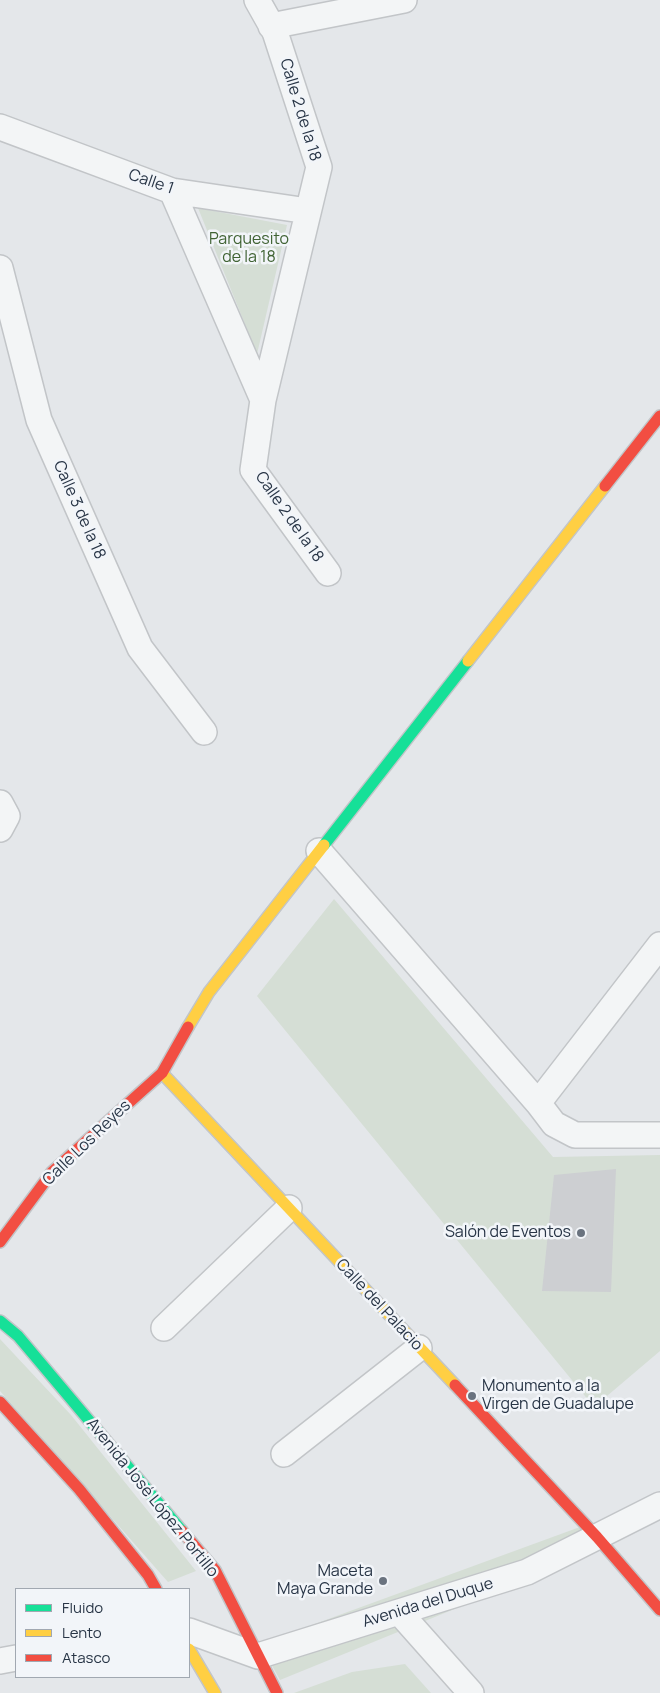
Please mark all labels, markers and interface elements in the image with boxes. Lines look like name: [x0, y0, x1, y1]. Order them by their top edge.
street label: Calle 2 de la 18: [275, 56, 325, 164]
street label: Calle 1: [126, 165, 176, 199]
park label: Parquesito de la 18: [209, 230, 289, 268]
street label: Calle 3 de la 18: [49, 458, 109, 562]
street label: Calle 2 de la 18: [251, 468, 327, 566]
street label: Calle Los Reyes: [39, 1096, 135, 1190]
place label: Salón de Eventos: [445, 1223, 571, 1243]
marker: Salón de Eventos: [575, 1227, 587, 1239]
street label: Calle del Palacio: [331, 1255, 427, 1355]
place label: Monumento a la Virgen de Guadalupe: [482, 1377, 634, 1415]
marker: Monumento a la Virgen de Guadalupe: [466, 1390, 478, 1402]
street label: Avenida José López Portillo: [82, 1415, 222, 1581]
place label: Maceta Maya Grande: [277, 1562, 373, 1600]
street label: Avenida del Duque: [360, 1574, 496, 1632]
marker: Maceta Maya Grande: [377, 1575, 389, 1587]
legend: [15, 1588, 190, 1678]
text: Fluido: [62, 1597, 103, 1618]
text: Lento: [62, 1622, 102, 1643]
text: Atasco: [62, 1647, 110, 1668]

